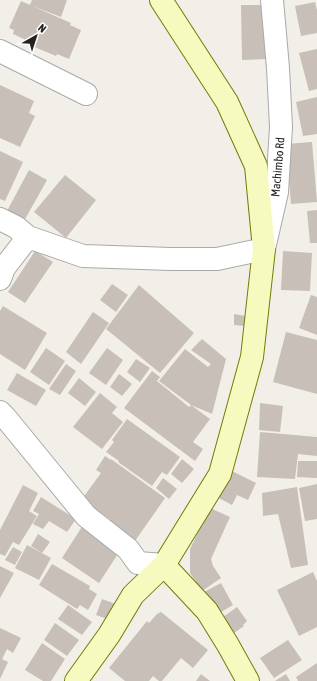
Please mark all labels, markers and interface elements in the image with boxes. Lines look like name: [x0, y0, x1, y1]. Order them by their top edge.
north arrow: [16, 16, 56, 56]
text: N: [36, 22, 49, 35]
street label: Machimbo Rd: [268, 137, 288, 197]

